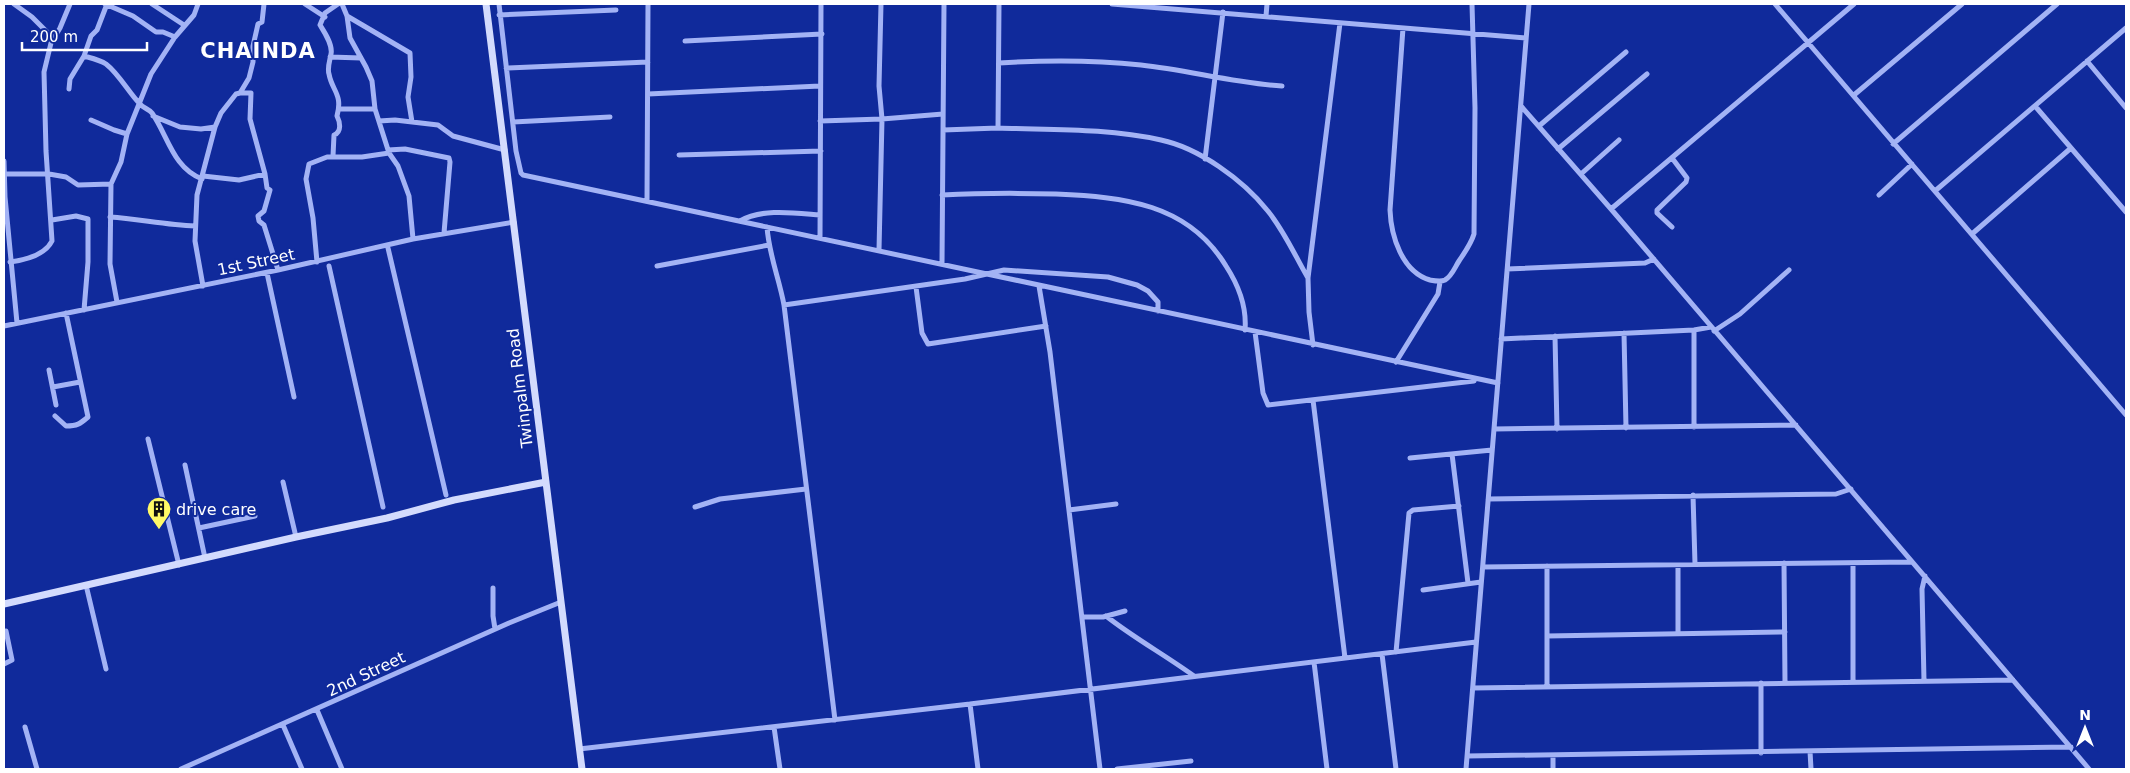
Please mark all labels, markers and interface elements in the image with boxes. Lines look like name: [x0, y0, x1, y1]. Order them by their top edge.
scale bar: [22, 20, 148, 52]
text: 200 m: [30, 28, 78, 46]
district label: CHAINDA: [200, 39, 316, 63]
street label: 1st Street: [216, 245, 296, 279]
street label: Twinpalm Road: [503, 327, 537, 450]
building icon: drive care: [146, 496, 172, 530]
place label: drive care: [176, 500, 256, 519]
street label: 2nd Street: [324, 648, 408, 700]
north arrow: [2060, 703, 2110, 753]
text: N: [2079, 707, 2091, 723]

